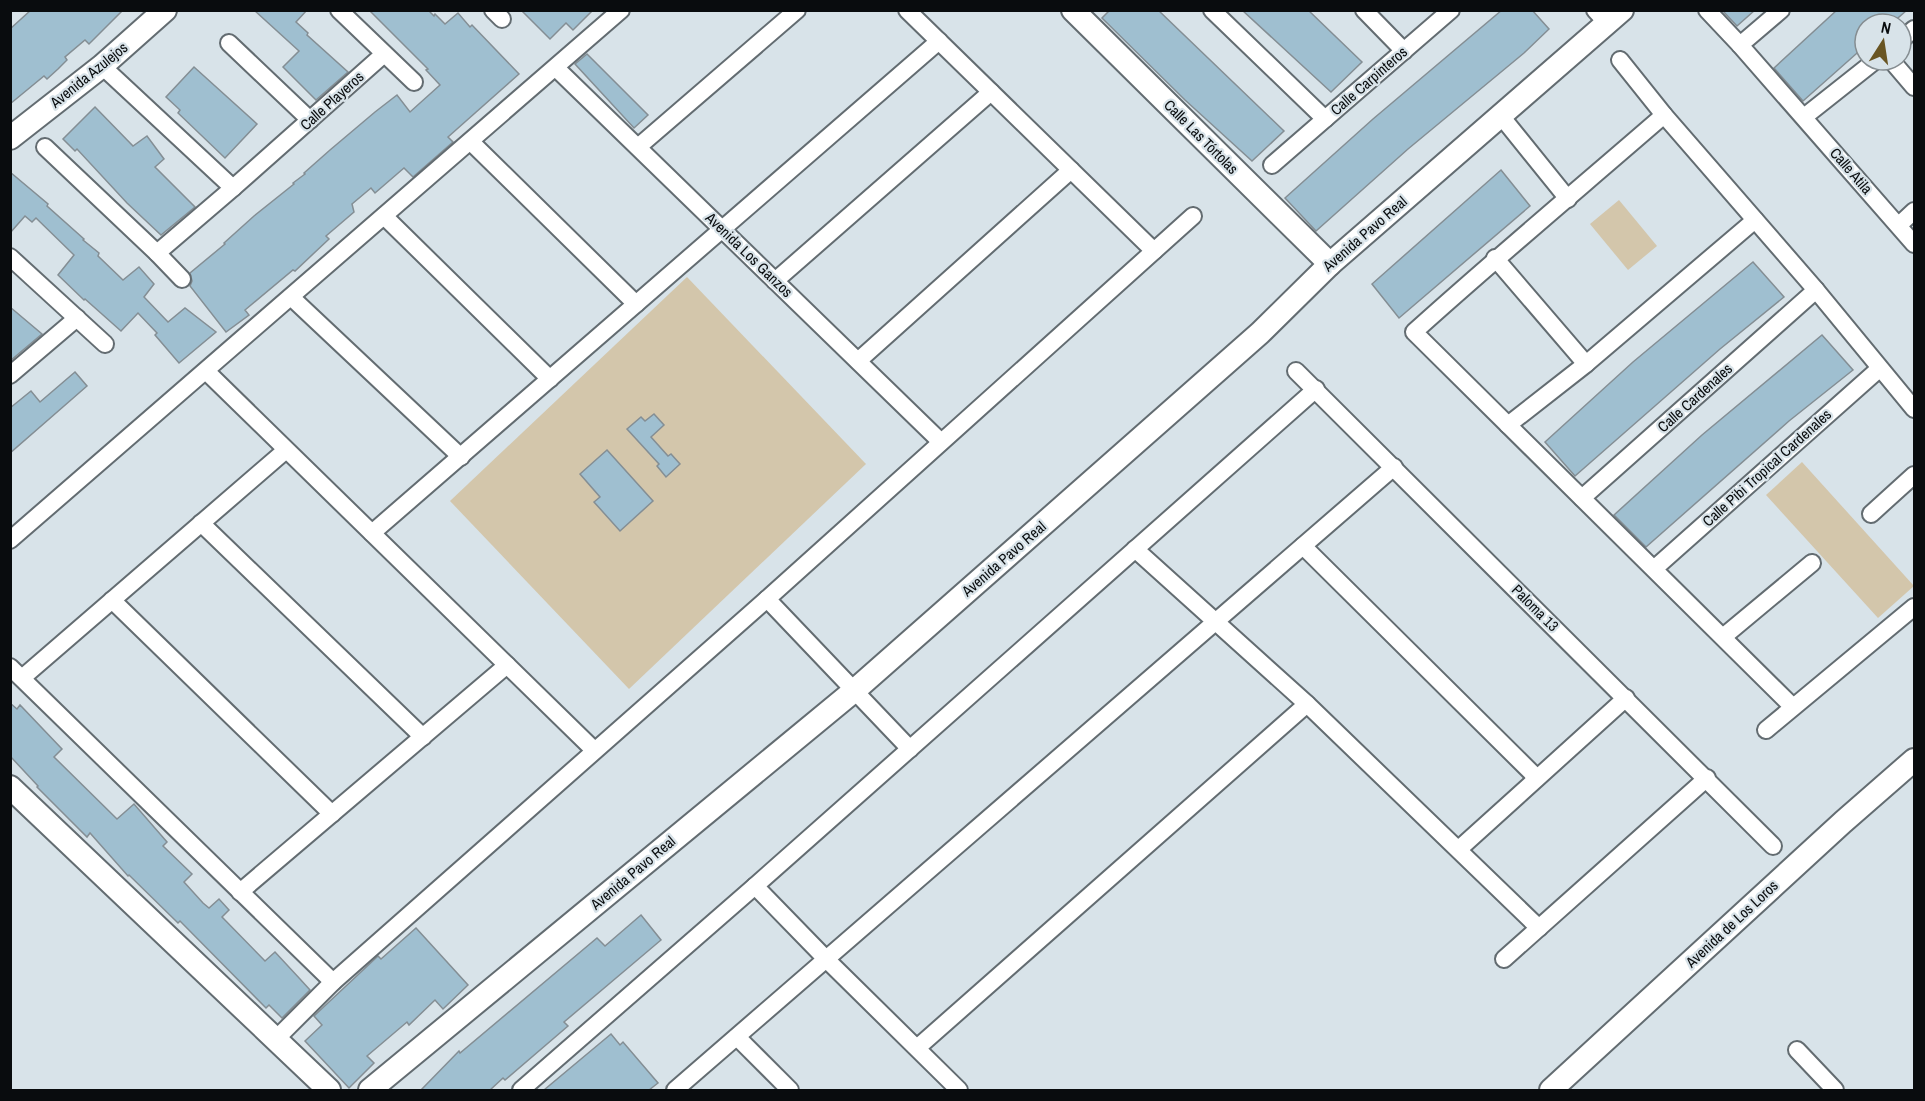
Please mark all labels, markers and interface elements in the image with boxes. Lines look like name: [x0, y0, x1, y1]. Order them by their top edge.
north arrow: [1853, 12, 1913, 72]
text: N: [1879, 16, 1893, 39]
street label: Avenida Azulejos: [45, 37, 132, 113]
street label: Calle Carpinteros: [1326, 41, 1412, 120]
street label: Calle Playeros: [295, 66, 368, 135]
street label: Calle Las Tórtolas: [1159, 95, 1243, 179]
street label: Calle Atila: [1825, 143, 1878, 199]
street label: Avenida Pavo Real: [1317, 191, 1411, 277]
street label: Avenida Los Ganzos: [700, 207, 798, 302]
street label: Calle Cardenales: [1653, 358, 1737, 437]
street label: Calle Pibi Tropical Cardenales: [1698, 404, 1836, 531]
street label: Avenida Pavo Real: [956, 516, 1050, 602]
street label: Paloma 13: [1507, 579, 1564, 636]
street label: Avenida Pavo Real: [585, 831, 680, 915]
street label: Avenida de Los Loros: [1680, 875, 1783, 973]

